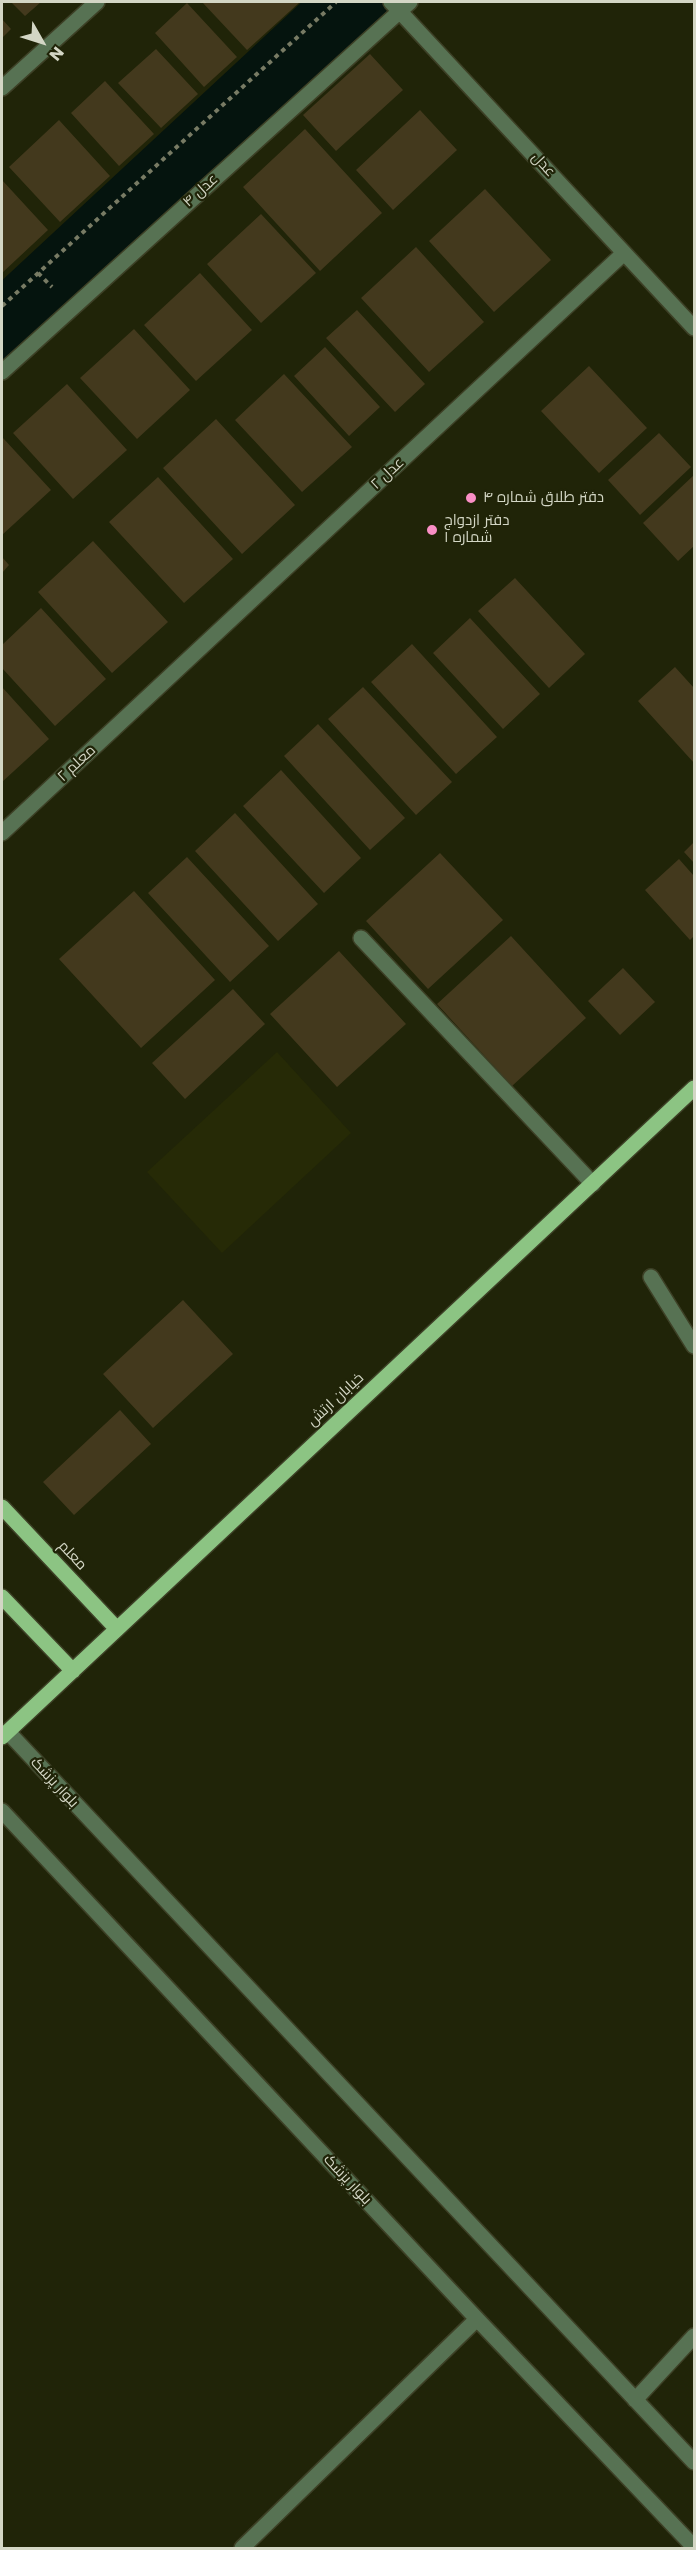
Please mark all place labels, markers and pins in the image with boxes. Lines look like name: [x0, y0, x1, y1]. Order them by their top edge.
place label: دفتر طلاق شماره ۴: [483, 489, 604, 507]
marker: دفتر طلاق شماره ۴: [464, 491, 478, 505]
place label: دفتر ازدواج شماره ۱: [444, 512, 509, 547]
marker: دفتر ازدواج شماره ۱: [425, 523, 439, 537]

